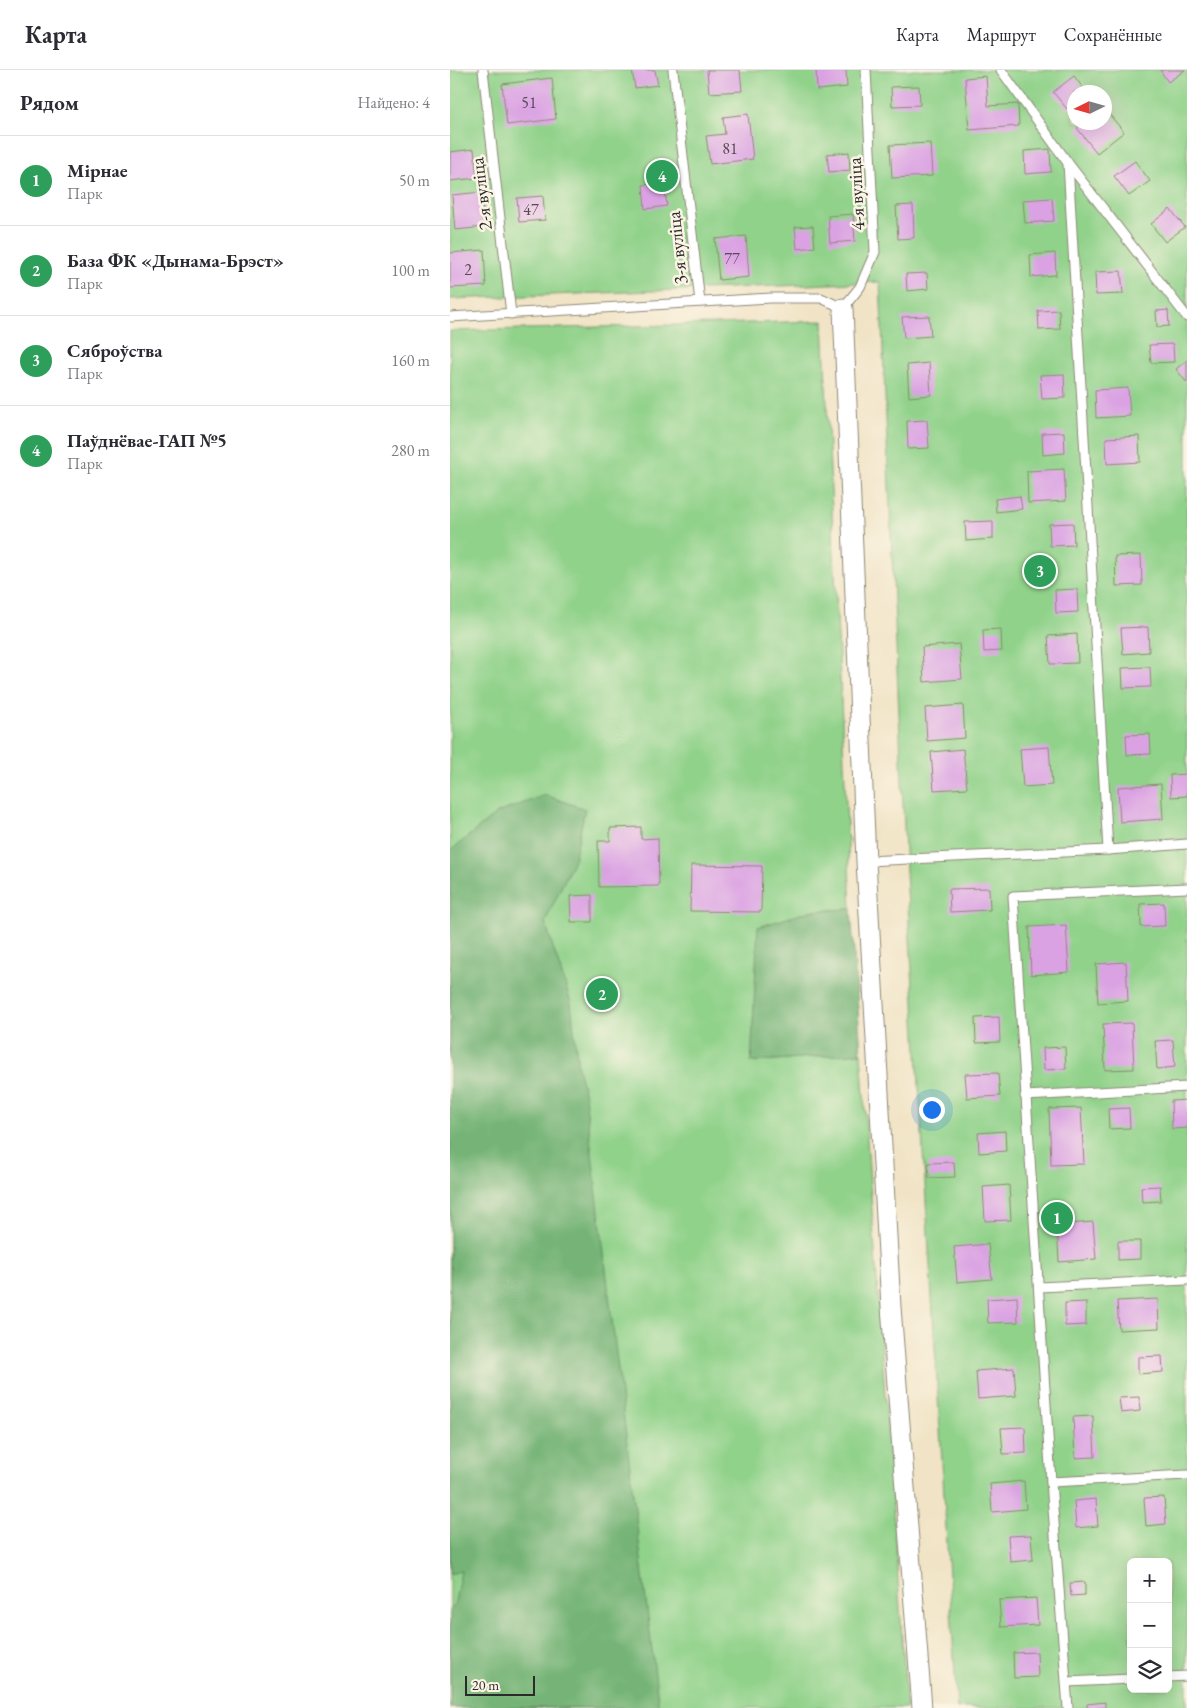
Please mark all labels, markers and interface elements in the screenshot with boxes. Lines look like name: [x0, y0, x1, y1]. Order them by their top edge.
text: Карта: [25, 19, 87, 50]
text: Карта: [896, 23, 939, 46]
text: Маршрут: [967, 23, 1036, 46]
text: Сохранённые: [1064, 23, 1162, 46]
north arrow: [1067, 85, 1112, 130]
text: Рядом: [20, 89, 79, 116]
text: Найдено: 4: [358, 92, 430, 113]
house number: 51: [521, 92, 537, 113]
house number: 81: [722, 138, 738, 159]
street label: 2-я вуліца: [464, 156, 498, 232]
street label: 4-я вуліца: [842, 156, 870, 231]
pin: 4: [646, 157, 678, 195]
text: Мірнае: [67, 158, 128, 183]
text: 1: [32, 170, 40, 191]
text: 50 m: [399, 170, 430, 191]
text: Парк: [67, 183, 103, 204]
house number: 47: [523, 199, 539, 220]
street label: 3-я вуліца: [661, 210, 693, 286]
text: База ФК «Дынама-Брэст»: [67, 248, 284, 273]
house number: 77: [724, 248, 740, 269]
house number: 2: [464, 259, 472, 280]
text: 2: [32, 260, 40, 281]
text: 100 m: [391, 260, 430, 281]
text: Парк: [67, 273, 103, 294]
text: Сяброўства: [67, 338, 163, 363]
text: 3: [32, 350, 40, 371]
text: 160 m: [391, 350, 430, 371]
text: Парк: [67, 363, 103, 384]
text: Паўднёвае-ГАП №5: [67, 428, 227, 453]
text: 4: [32, 440, 40, 461]
text: 280 m: [391, 440, 430, 461]
text: Парк: [67, 453, 103, 474]
pin: 3: [1024, 552, 1056, 590]
pin: 2: [586, 975, 618, 1013]
your location: [919, 1097, 945, 1123]
pin: 1: [1041, 1199, 1073, 1237]
map controls: [1127, 1558, 1172, 1693]
button: +: [1127, 1558, 1172, 1603]
button: −: [1127, 1603, 1172, 1648]
button: layers: [1127, 1648, 1172, 1693]
scale bar: [465, 1673, 535, 1696]
text: 20 m: [472, 1676, 499, 1694]

